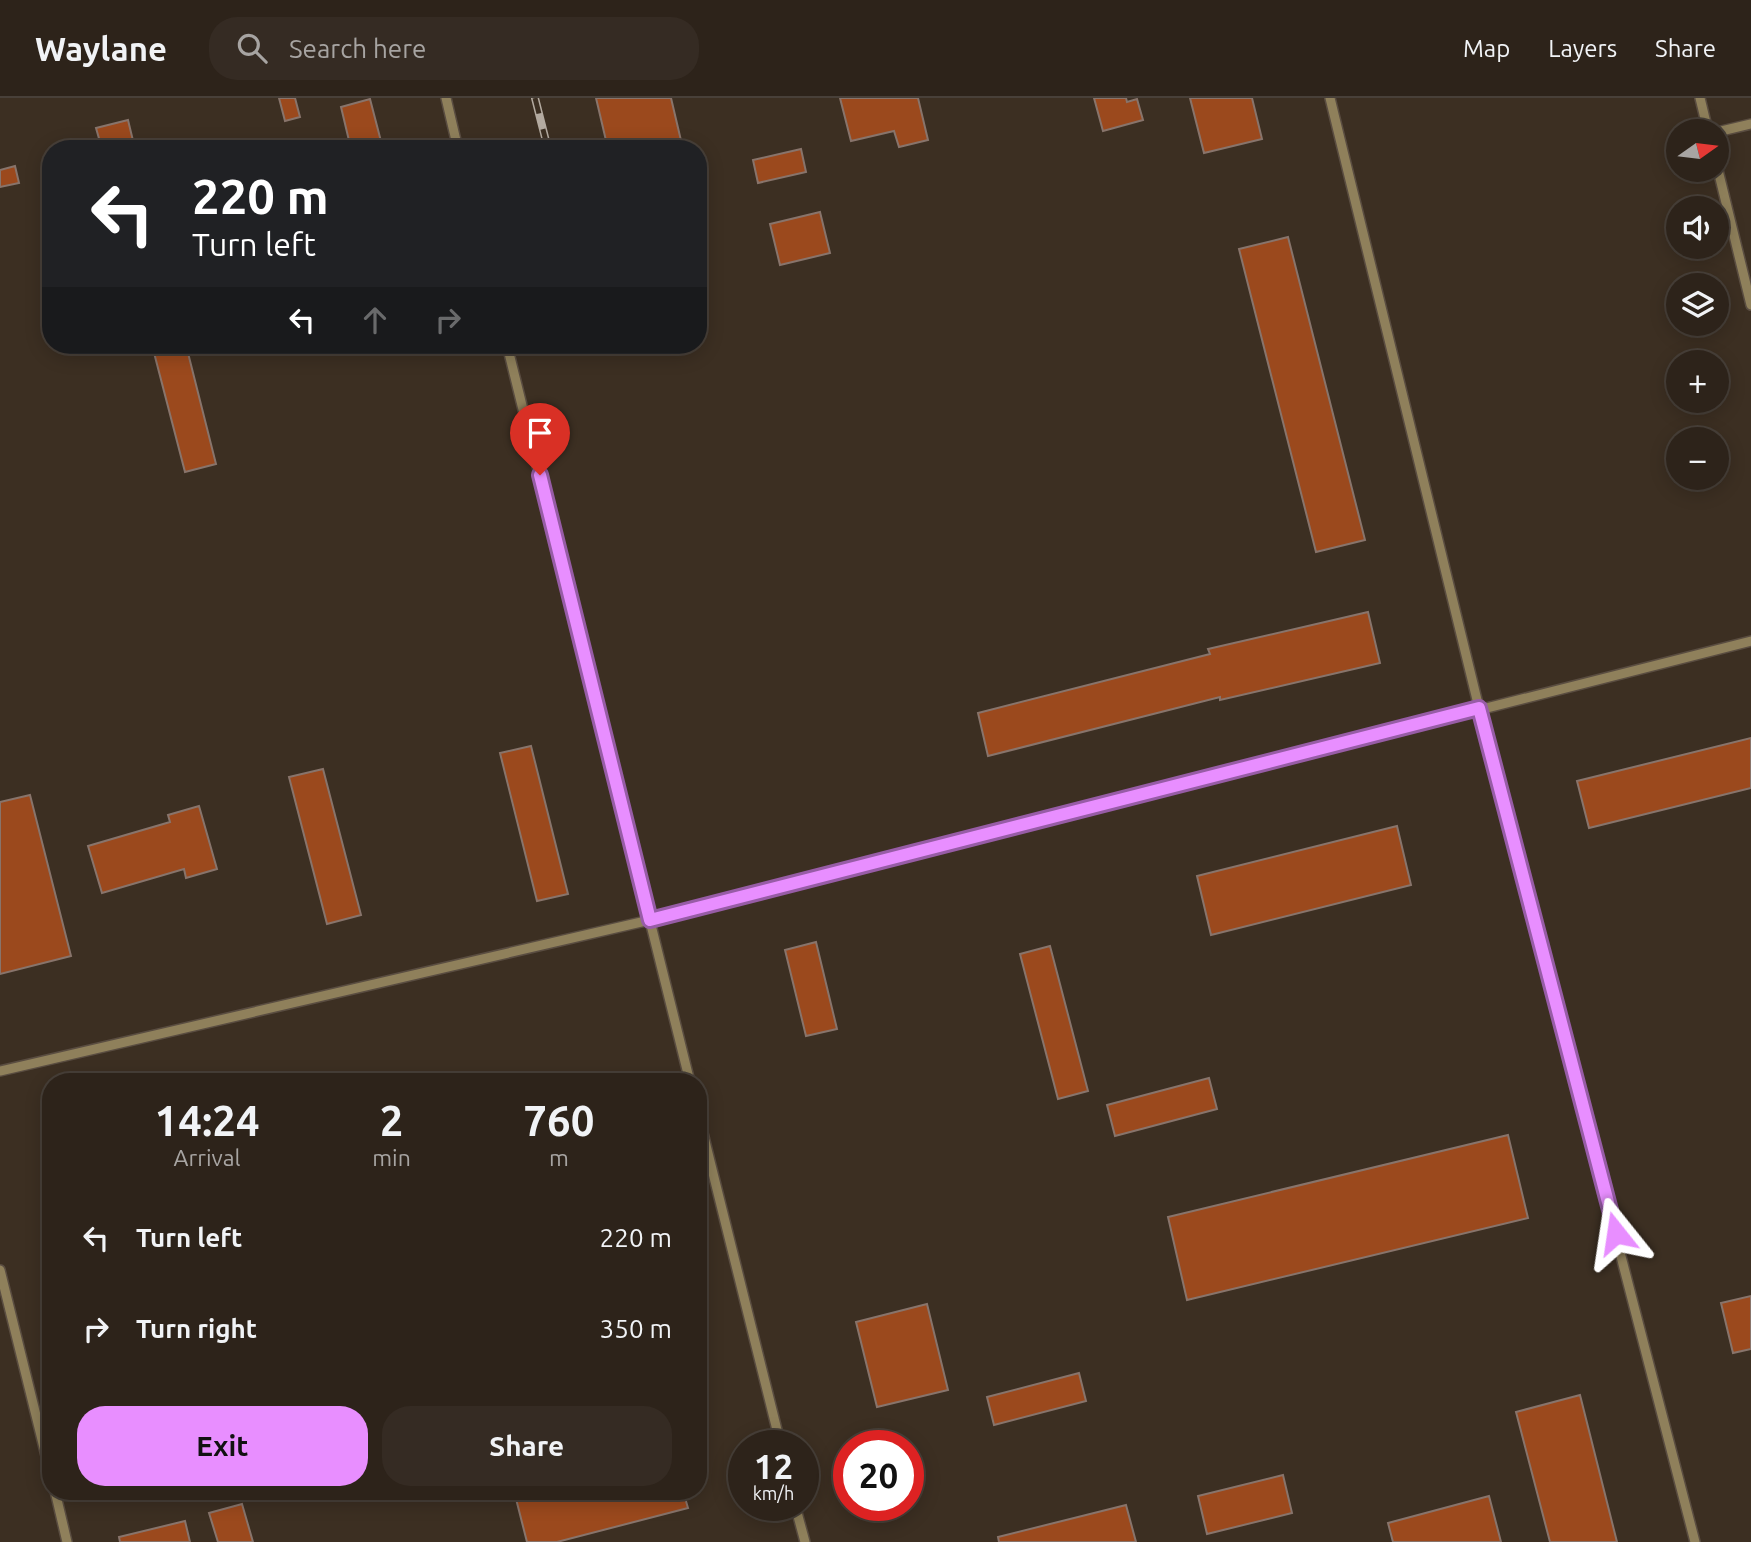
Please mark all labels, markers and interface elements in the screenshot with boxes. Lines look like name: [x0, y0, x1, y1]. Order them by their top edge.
search box: [209, 17, 699, 80]
icon: search: [233, 29, 271, 67]
text: Waylane: [35, 30, 167, 67]
text: Search here: [289, 34, 426, 63]
text: Map: [1463, 35, 1510, 62]
text: Layers: [1548, 35, 1617, 62]
text: Share: [1655, 35, 1716, 62]
north arrow: [1666, 119, 1729, 182]
map controls: [1666, 119, 1729, 490]
icon: left: [77, 168, 168, 259]
text: 220 m: [192, 168, 329, 223]
button: sound: [1666, 196, 1729, 259]
text: Turn left: [192, 226, 316, 262]
button: layers: [1666, 273, 1729, 336]
icon: left: [283, 301, 321, 339]
icon: ahead: [356, 301, 394, 339]
icon: right: [429, 301, 467, 339]
button: +: [1666, 350, 1729, 413]
pin: [510, 403, 570, 475]
icon: arrive: [521, 414, 559, 452]
button: −: [1666, 427, 1729, 490]
text: 14:24: [155, 1097, 260, 1144]
text: 2: [380, 1097, 403, 1144]
text: 760: [523, 1097, 594, 1144]
text: Arrival: [174, 1145, 241, 1170]
text: min: [372, 1145, 411, 1170]
text: m: [549, 1145, 569, 1170]
position arrow: [1579, 1196, 1653, 1270]
icon: left: [77, 1219, 115, 1257]
text: Turn left: [136, 1223, 242, 1252]
text: 220 m: [600, 1223, 672, 1252]
icon: right: [77, 1310, 115, 1348]
text: Turn right: [136, 1314, 257, 1343]
text: 350 m: [600, 1314, 672, 1343]
button: Exit: [77, 1406, 368, 1486]
button: Share: [382, 1406, 672, 1486]
speed limit sign: 20: [833, 1430, 924, 1521]
text: 12: [754, 1446, 793, 1486]
text: km/h: [753, 1483, 794, 1503]

